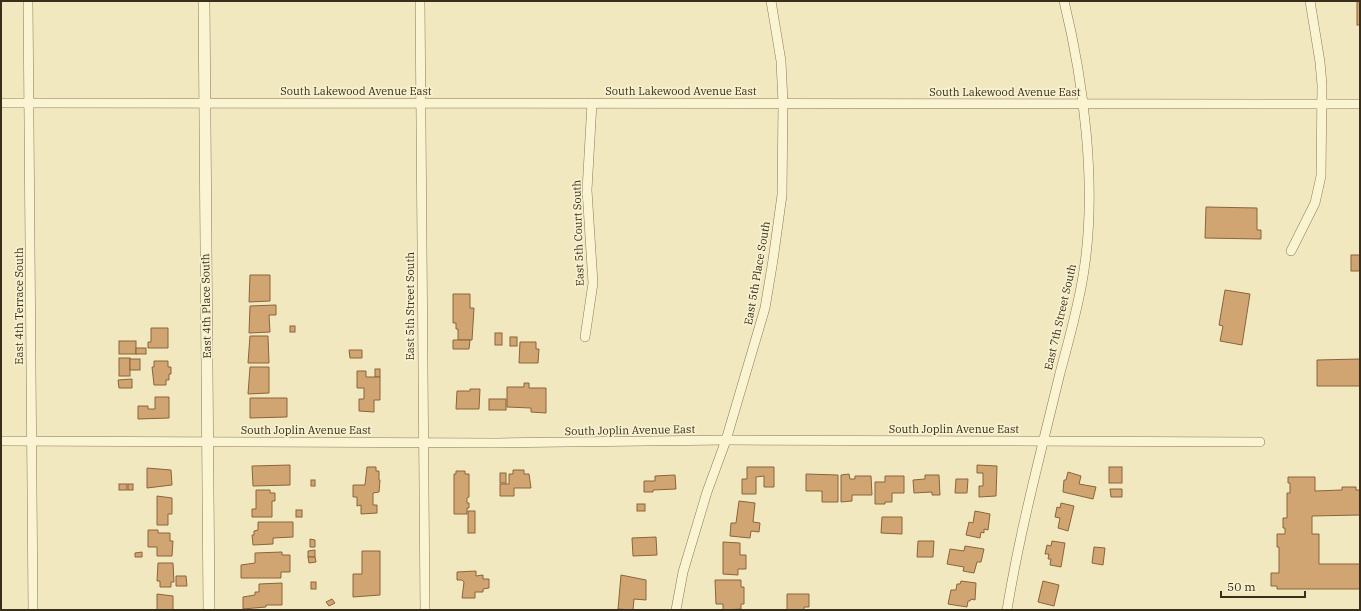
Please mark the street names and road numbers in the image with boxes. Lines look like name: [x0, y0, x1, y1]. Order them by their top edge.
street label: South Lakewood Avenue East: [280, 84, 432, 98]
street label: South Lakewood Avenue East: [605, 84, 757, 98]
street label: South Lakewood Avenue East: [929, 85, 1081, 99]
street label: East 5th Court South: [569, 179, 587, 286]
street label: East 5th Place South: [741, 220, 773, 326]
street label: East 4th Terrace South: [12, 247, 26, 365]
street label: East 5th Street South: [403, 252, 417, 360]
street label: East 4th Place South: [198, 253, 214, 359]
street label: East 7th Street South: [1041, 263, 1079, 371]
street label: South Joplin Avenue East: [565, 422, 695, 438]
street label: South Joplin Avenue East: [889, 422, 1019, 436]
street label: South Joplin Avenue East: [241, 423, 371, 437]

